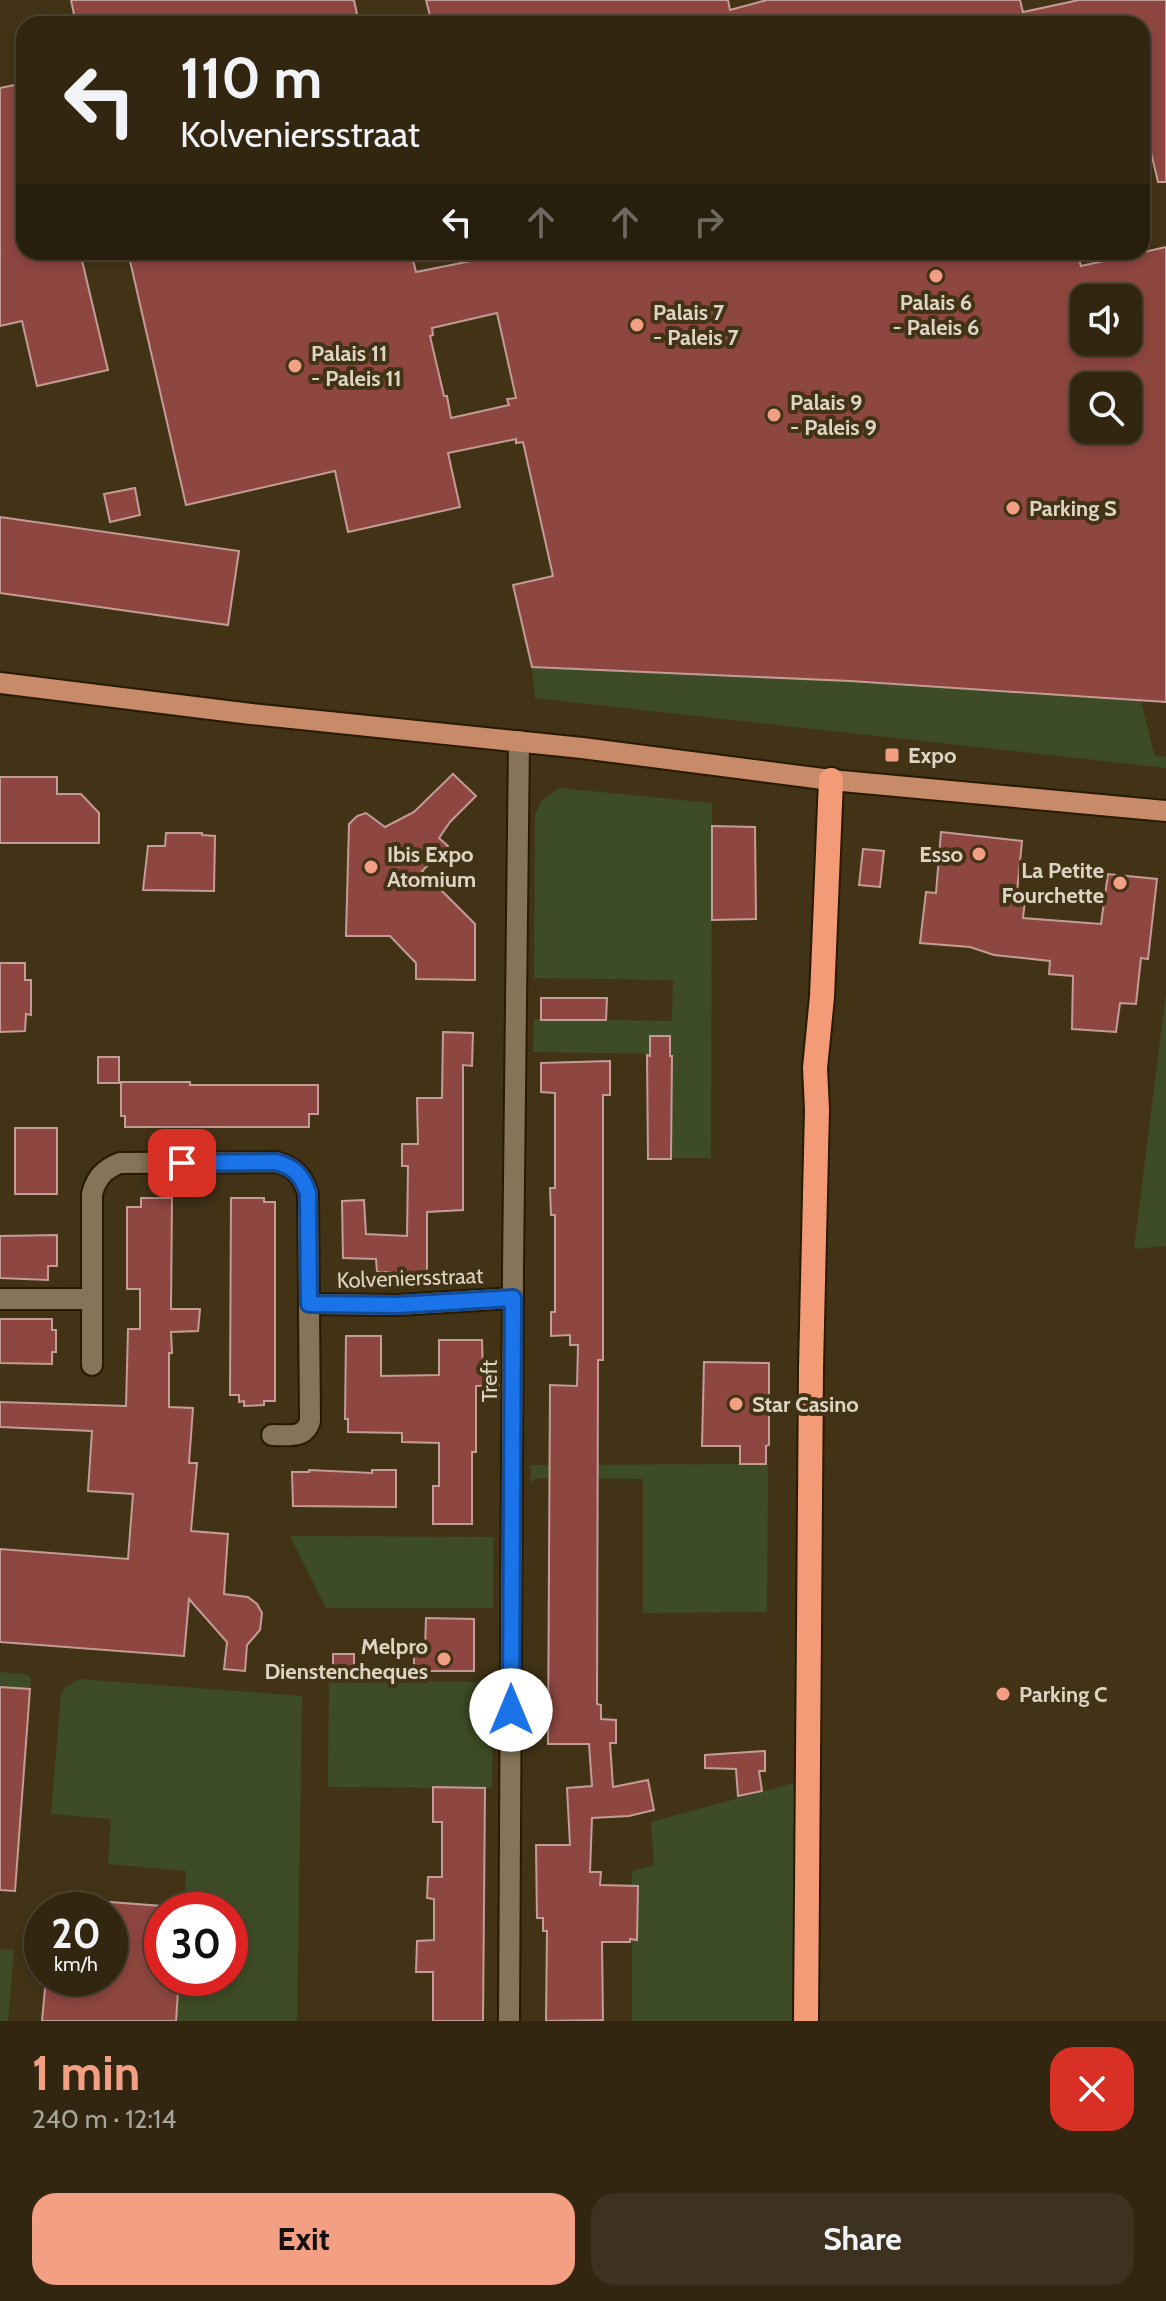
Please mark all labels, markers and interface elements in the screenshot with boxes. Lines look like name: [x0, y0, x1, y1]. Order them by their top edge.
text: 110 m: [180, 44, 322, 112]
icon: left: [48, 48, 152, 152]
text: Kolveniersstraat: [180, 112, 420, 156]
icon: left: [435, 200, 479, 244]
icon: ahead: [519, 200, 563, 244]
icon: ahead: [603, 200, 647, 244]
icon: right: [687, 200, 731, 244]
marker: Palais 6 - Paleis 6: [927, 267, 945, 285]
map controls: [1070, 284, 1142, 444]
button: sound: [1070, 284, 1142, 356]
place label: Palais 6 - Paleis 6: [893, 289, 979, 341]
place label: Palais 7 - Paleis 7: [653, 299, 739, 351]
marker: Palais 7 - Paleis 7: [628, 316, 646, 334]
place label: Palais 11 - Paleis 11: [311, 340, 402, 392]
marker: Palais 11 - Paleis 11: [286, 357, 304, 375]
button: search: [1070, 372, 1142, 444]
place label: Palais 9 - Paleis 9: [790, 389, 877, 441]
marker: Palais 9 - Paleis 9: [765, 406, 783, 424]
place label: Parking S: [1029, 495, 1117, 522]
marker: Parking S: [1004, 499, 1022, 517]
place label: Expo: [908, 742, 956, 769]
marker: Expo: [883, 746, 901, 764]
place label: Ibis Expo Atomium: [387, 841, 476, 893]
place label: Esso: [919, 841, 963, 868]
marker: Esso: [970, 845, 988, 863]
place label: La Petite Fourchette: [1002, 857, 1104, 909]
marker: Ibis Expo Atomium: [362, 858, 380, 876]
marker: La Petite Fourchette: [1111, 874, 1129, 892]
pin: [148, 1129, 216, 1197]
icon: arrive: [160, 1141, 204, 1185]
street label: Kolveniersstraat: [336, 1262, 484, 1294]
street label: Treft: [476, 1359, 503, 1402]
place label: Star Casino: [752, 1391, 859, 1418]
marker: Star Casino: [727, 1395, 745, 1413]
place label: Melpro Dienstencheques: [264, 1633, 428, 1685]
marker: Melpro Dienstencheques: [435, 1650, 453, 1668]
position arrow: [469, 1668, 553, 1752]
place label: Parking C: [1019, 1681, 1108, 1708]
marker: Parking C: [994, 1685, 1012, 1703]
speed limit sign: 30: [144, 1892, 248, 1996]
text: 20: [51, 1909, 101, 1958]
text: km/h: [54, 1952, 98, 1976]
text: 1 min: [32, 2044, 140, 2102]
button: close: [1050, 2047, 1134, 2131]
text: 240 m · 12:14: [32, 2103, 176, 2135]
button: Exit: [32, 2193, 575, 2285]
button: Share: [591, 2193, 1134, 2285]

